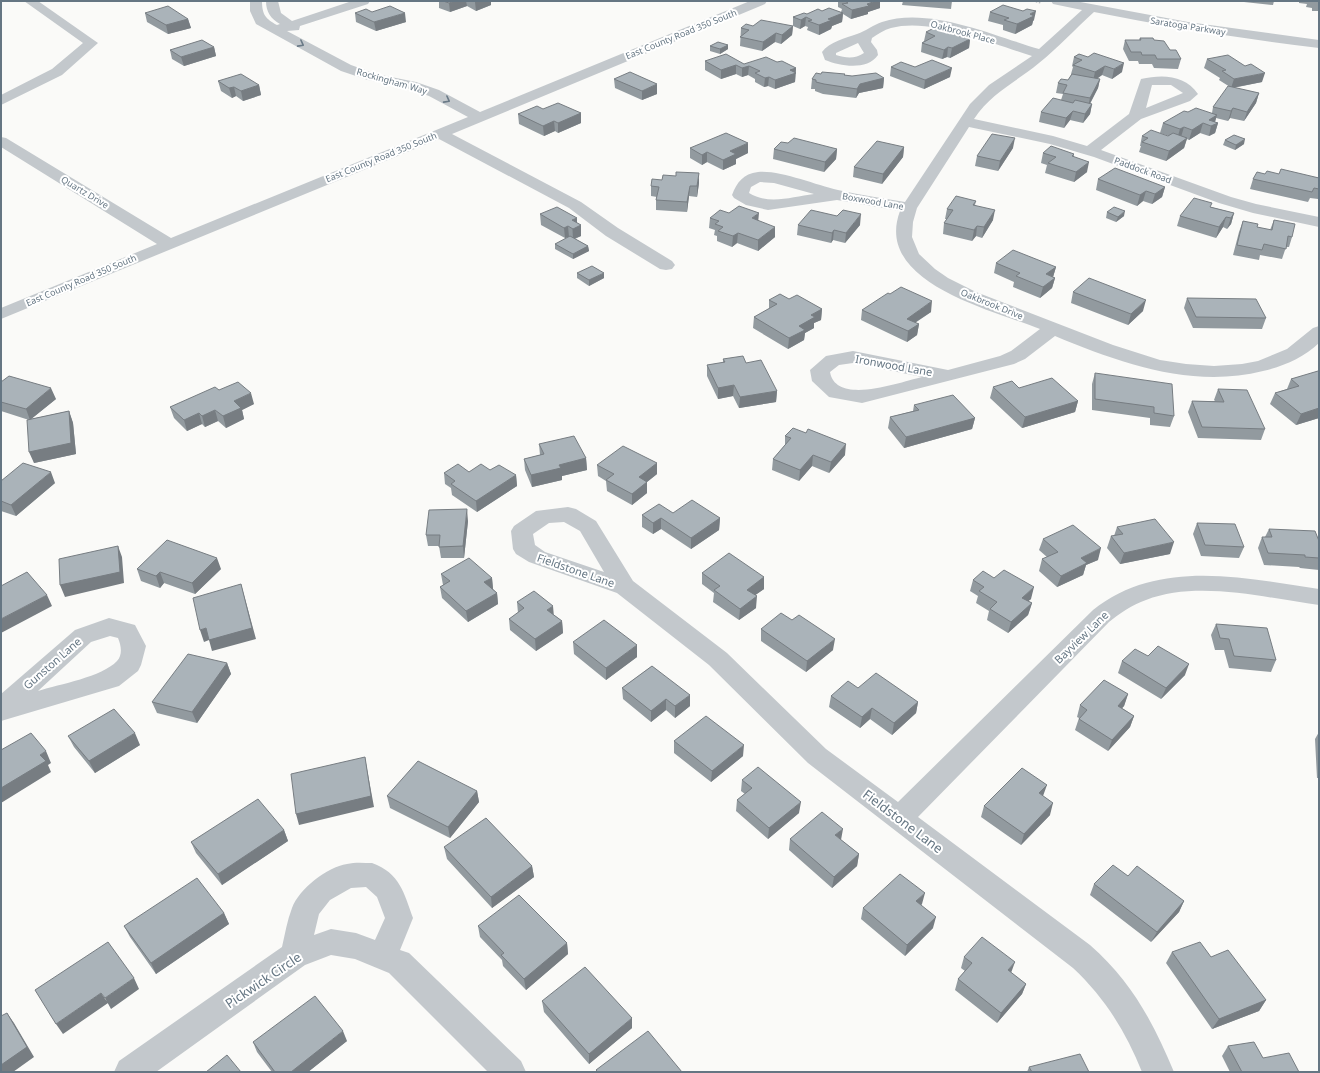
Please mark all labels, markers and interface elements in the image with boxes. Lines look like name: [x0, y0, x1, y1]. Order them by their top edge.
street label: East County Road 350 South: [623, 6, 739, 62]
street label: Saratoga Parkway: [1149, 14, 1227, 38]
street label: Oakbrook Place: [929, 17, 997, 47]
one-way arrow: [297, 39, 304, 47]
street label: Rockingham Way: [355, 65, 429, 97]
one-way arrow: [443, 95, 451, 103]
street label: East County Road 350 South: [323, 129, 439, 185]
street label: Paddock Road: [1113, 154, 1173, 186]
street label: Quartz Drive: [59, 173, 111, 211]
street label: Boxwood Lane: [841, 189, 905, 213]
street label: East County Road 350 South: [24, 251, 138, 309]
street label: Oakbrook Drive: [959, 286, 1025, 322]
street label: Ironwood Lane: [854, 351, 934, 379]
street label: Fieldstone Lane: [535, 550, 617, 590]
street label: Bayview Lane: [1051, 607, 1111, 667]
street label: Gunston Lane: [20, 634, 84, 692]
street label: Fieldstone Lane: [859, 785, 947, 857]
street label: Pickwick Circle: [221, 948, 305, 1012]

